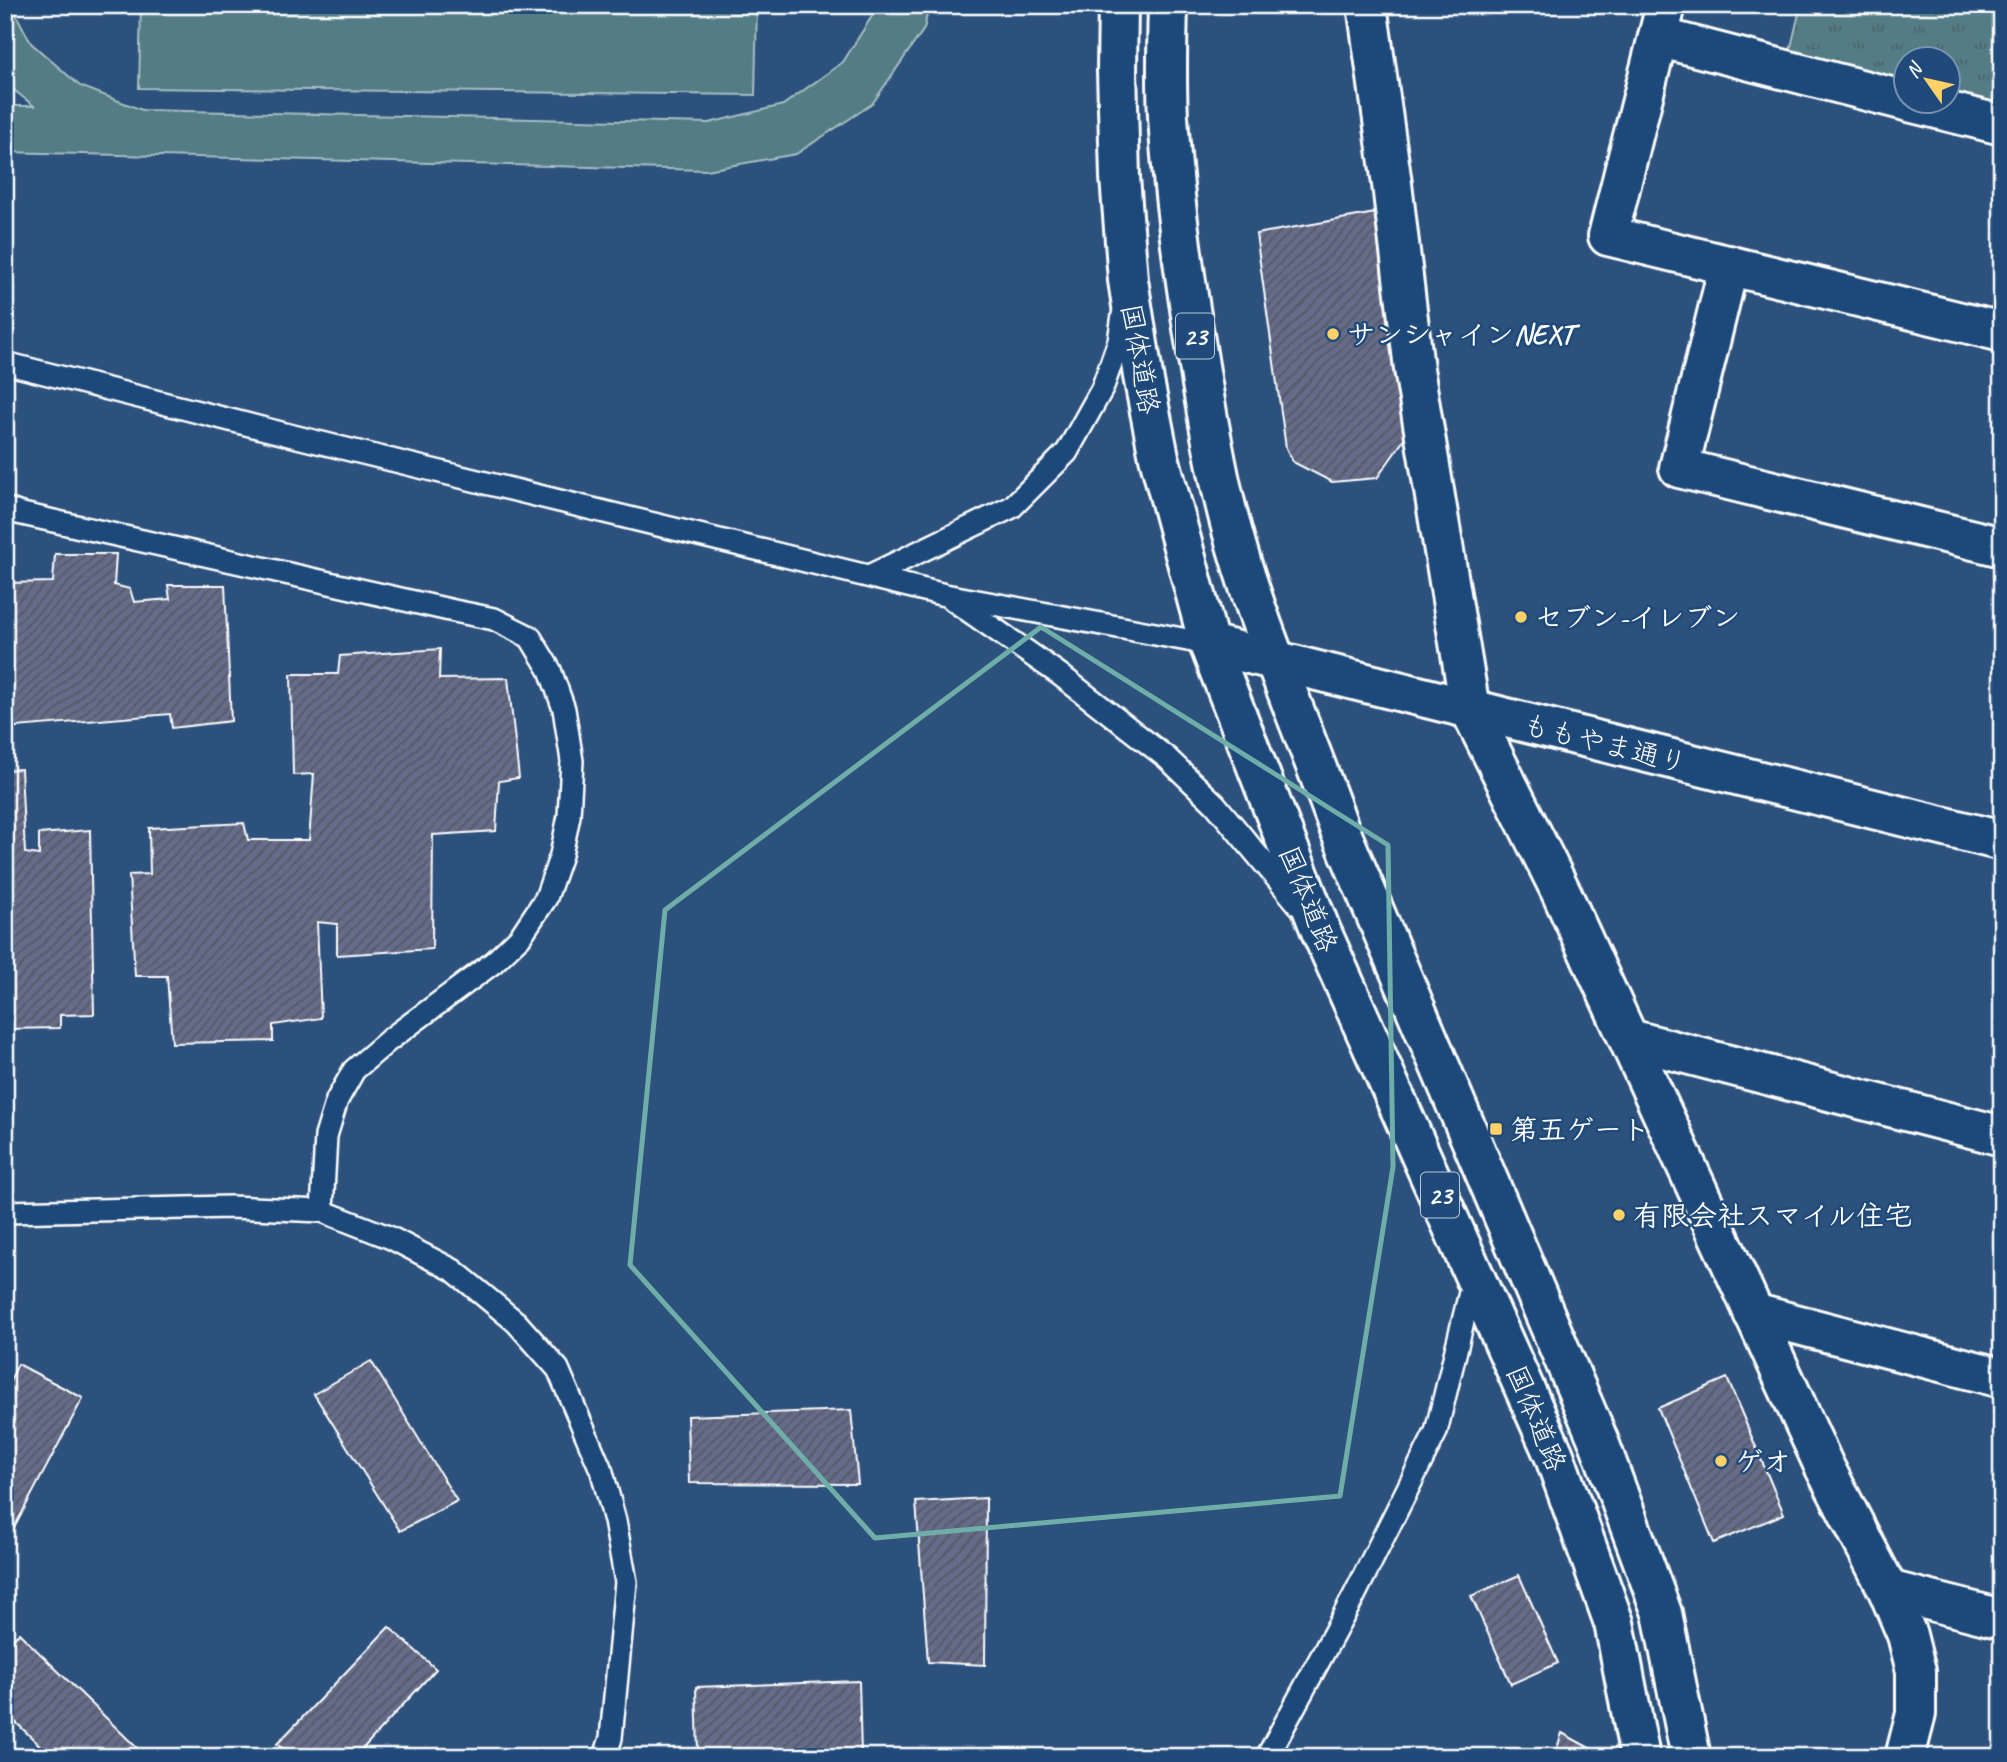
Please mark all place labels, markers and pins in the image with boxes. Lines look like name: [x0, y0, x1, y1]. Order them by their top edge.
place label: サンシャインNEXT: [1347, 317, 1581, 352]
marker: サンシャインNEXT: [1325, 326, 1341, 342]
place label: セブン-イレブン: [1535, 600, 1740, 635]
marker: セブン-イレブン: [1513, 609, 1529, 625]
place label: 第五ゲート: [1510, 1112, 1650, 1147]
marker: 第五ゲート: [1488, 1121, 1504, 1137]
place label: 有限会社スマイル住宅: [1633, 1198, 1912, 1233]
marker: 有限会社スマイル住宅: [1611, 1207, 1627, 1223]
place label: ゲオ: [1735, 1444, 1791, 1479]
marker: ゲオ: [1713, 1453, 1729, 1469]

